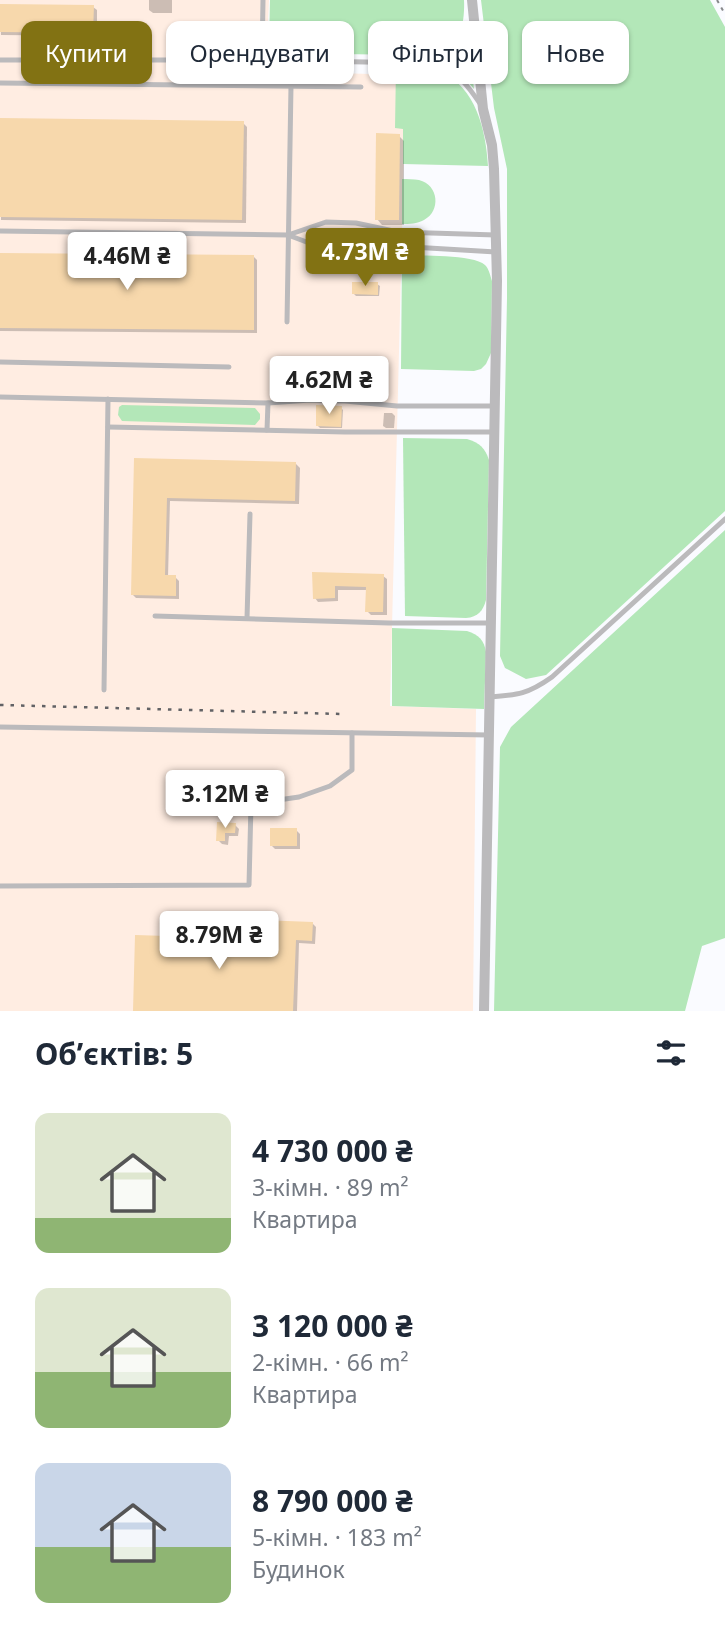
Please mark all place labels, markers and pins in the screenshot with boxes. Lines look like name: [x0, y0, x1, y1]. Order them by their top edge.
pin: 4.73M ₴: [300, 229, 430, 288]
pin: 4.46M ₴: [62, 232, 192, 292]
pin: 4.62M ₴: [264, 356, 394, 416]
pin: 3.12M ₴: [160, 770, 290, 830]
pin: 8.79M ₴: [154, 912, 284, 971]

